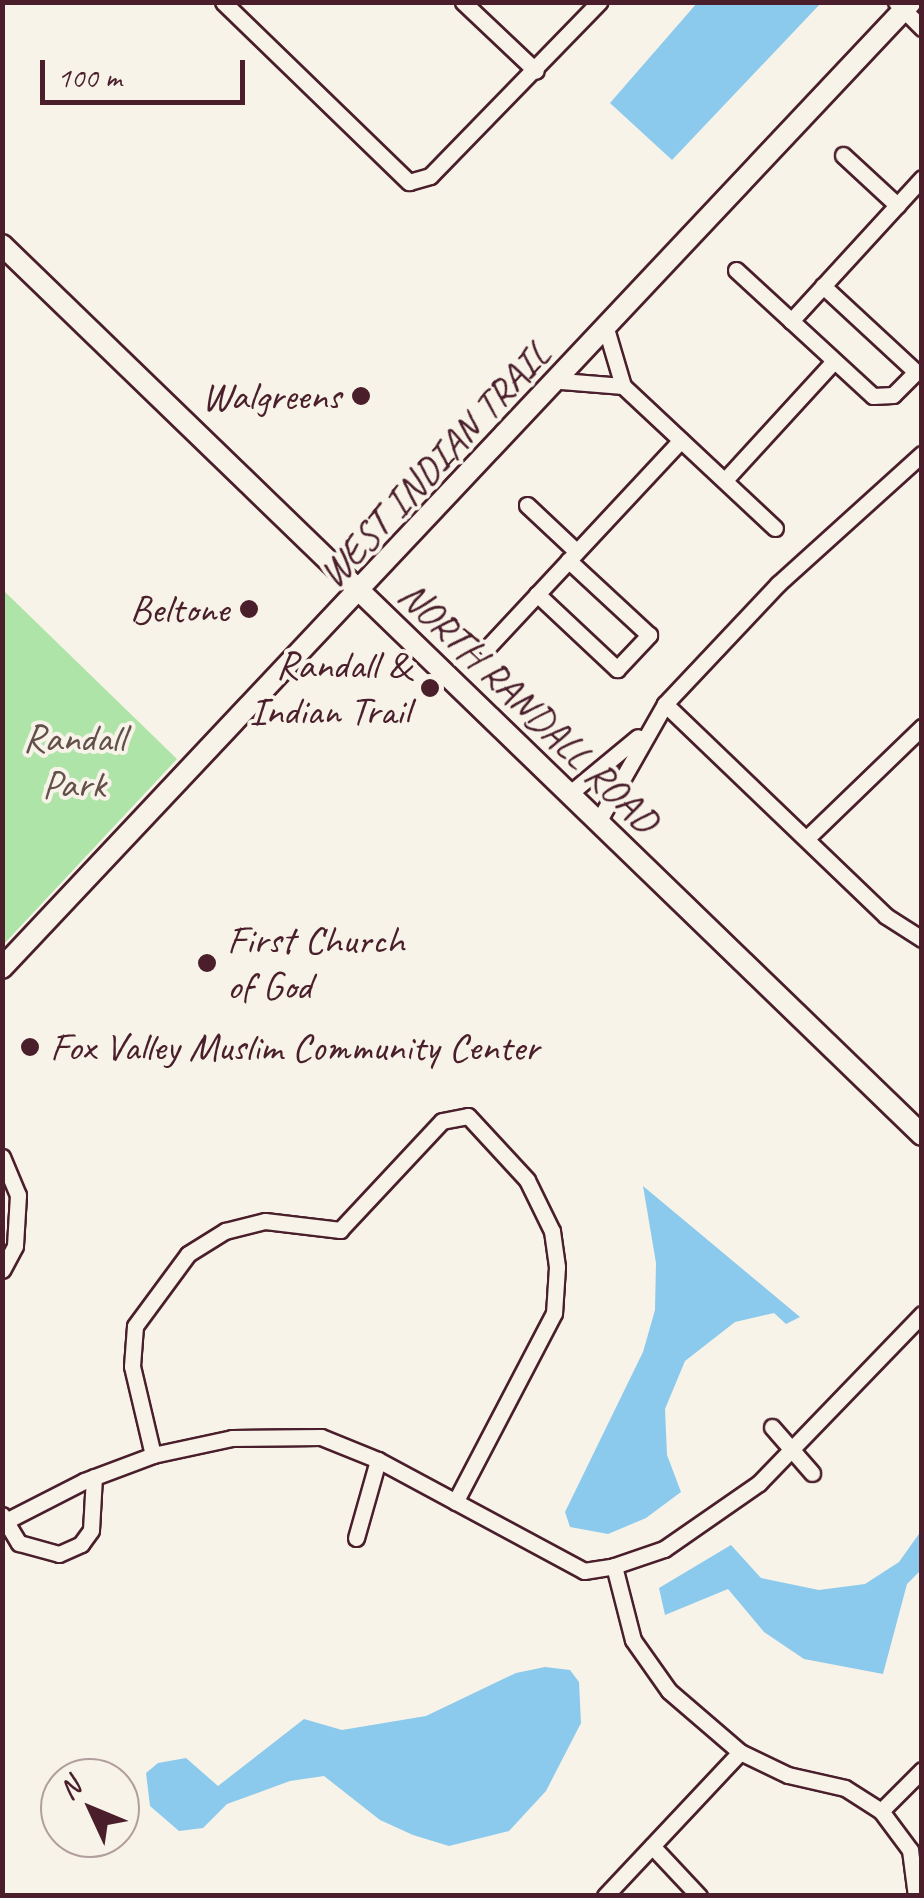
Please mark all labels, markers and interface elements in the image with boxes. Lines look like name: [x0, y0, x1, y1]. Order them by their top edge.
scale bar: [45, 40, 250, 102]
text: 100 m: [57, 58, 122, 96]
street label: WEST INDIAN TRAIL: [308, 331, 560, 597]
place label: Walgreens: [202, 372, 341, 420]
marker: Walgreens: [350, 385, 372, 407]
street label: NORTH RANDALL ROAD: [388, 570, 670, 844]
place label: Beltone: [130, 585, 229, 633]
marker: Beltone: [238, 598, 260, 620]
place label: Randall & Indian Trail: [248, 641, 410, 735]
marker: Randall & Indian Trail: [419, 677, 441, 699]
park label: Randall Park: [23, 714, 125, 808]
place label: First Church of God: [227, 916, 404, 1010]
marker: First Church of God: [196, 952, 218, 974]
place label: Fox Valley Muslim Community Center: [50, 1023, 540, 1071]
marker: Fox Valley Muslim Community Center: [19, 1036, 41, 1058]
north arrow: [40, 1758, 140, 1858]
text: N: [51, 1770, 88, 1807]

